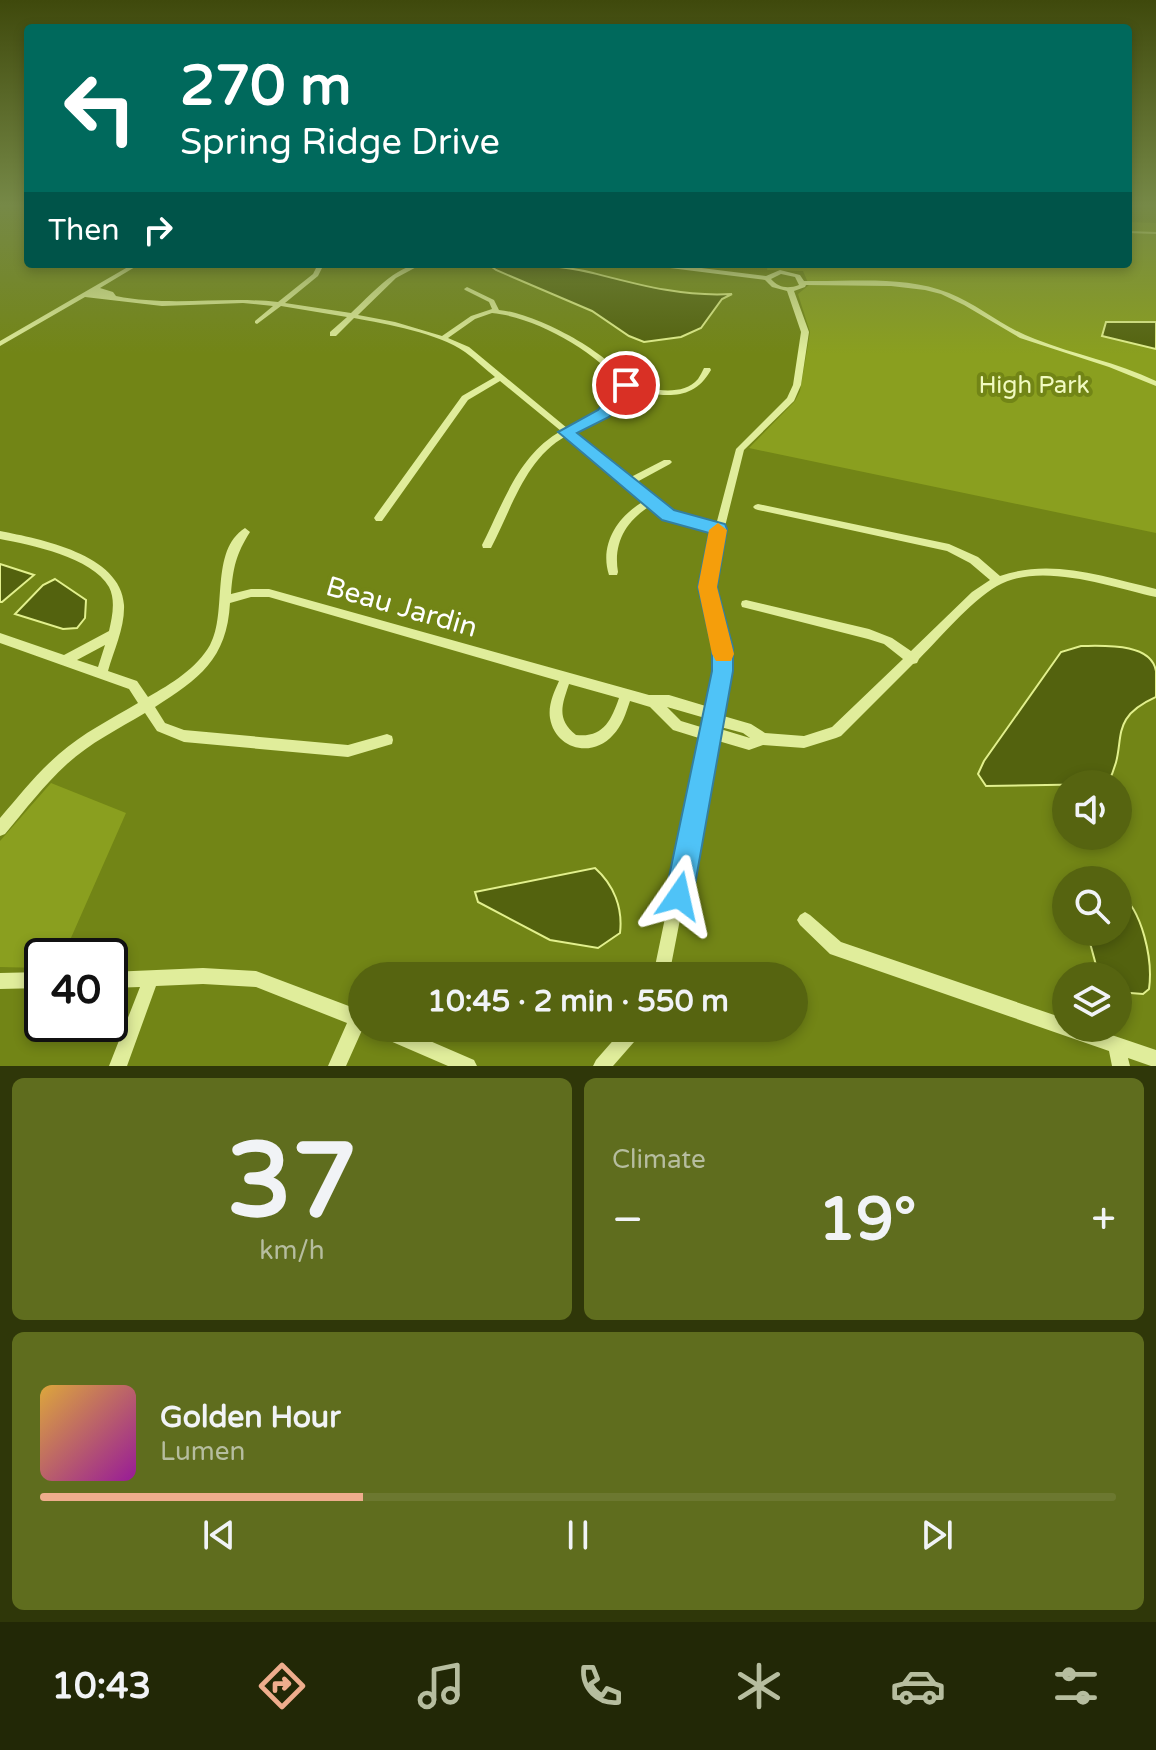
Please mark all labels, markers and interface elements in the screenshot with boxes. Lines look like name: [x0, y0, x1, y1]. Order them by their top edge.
text: 270 m: [180, 53, 351, 120]
icon: left: [48, 56, 152, 160]
text: Spring Ridge Drive: [180, 121, 500, 164]
icon: right: [136, 208, 180, 252]
text: Then: [48, 212, 120, 249]
pin: [592, 351, 660, 419]
icon: arrive: [604, 363, 648, 407]
park label: High Park: [978, 371, 1090, 400]
street label: Beau Jardin: [322, 569, 481, 645]
map controls: [1052, 770, 1132, 1042]
button: sound: [1052, 770, 1132, 850]
position arrow: [637, 854, 721, 938]
button: search: [1052, 866, 1132, 946]
speed limit sign: 40: [24, 938, 128, 1042]
button: layers: [1052, 962, 1132, 1042]
text: 10:45 · 2 min · 550 m: [427, 983, 729, 1020]
text: 37: [227, 1120, 357, 1245]
text: Climate: [612, 1144, 706, 1175]
text: 19°: [818, 1184, 916, 1256]
text: −: [612, 1194, 643, 1247]
text: +: [1091, 1194, 1116, 1247]
text: km/h: [259, 1235, 325, 1266]
text: Golden Hour: [160, 1399, 341, 1436]
text: Lumen: [160, 1436, 245, 1467]
icon: previous: [197, 1513, 241, 1557]
icon: pause: [556, 1513, 600, 1557]
icon: next: [915, 1513, 959, 1557]
icon: directions: [254, 1658, 310, 1714]
icon: music: [413, 1658, 469, 1714]
icon: phone: [572, 1658, 628, 1714]
icon: climate: [731, 1658, 787, 1714]
icon: car: [890, 1658, 946, 1714]
icon: filters: [1048, 1658, 1104, 1714]
text: 10:43: [51, 1665, 151, 1708]

